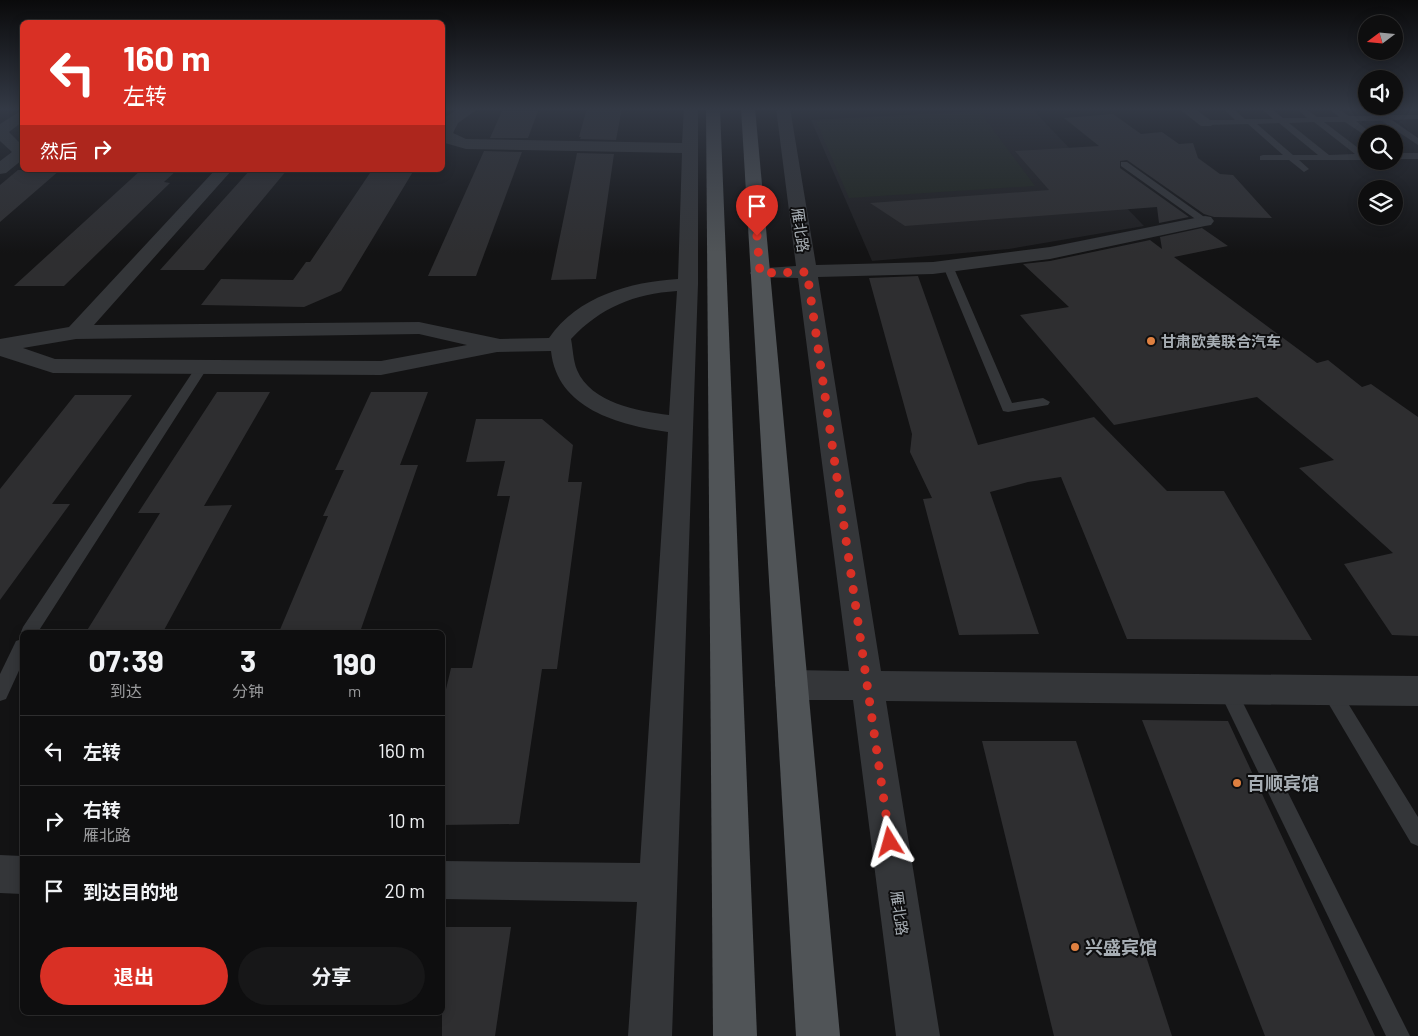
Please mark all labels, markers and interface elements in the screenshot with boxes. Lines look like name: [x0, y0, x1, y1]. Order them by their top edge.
north arrow: [1358, 15, 1402, 60]
map controls: [1358, 15, 1403, 225]
text: 160 m: [123, 36, 210, 78]
icon: left: [40, 40, 105, 105]
button: sound: [1358, 70, 1403, 115]
text: 左转: [123, 82, 167, 108]
button: search: [1358, 125, 1403, 170]
icon: right: [88, 135, 116, 163]
text: 然后: [40, 139, 78, 162]
button: layers: [1358, 180, 1403, 225]
pin: [736, 185, 778, 236]
icon: arrive: [743, 192, 771, 220]
street label: 雁北路: [789, 206, 813, 254]
place label: 甘肃欧美联合汽车: [1161, 332, 1281, 350]
marker: 甘肃欧美联合汽车: [1145, 335, 1157, 347]
text: 07:39: [89, 642, 164, 678]
text: 3: [240, 642, 256, 678]
text: 190: [333, 645, 376, 681]
text: 到达: [110, 681, 142, 700]
text: 分钟: [232, 681, 264, 700]
text: m: [348, 681, 361, 700]
icon: left: [40, 737, 68, 765]
text: 160 m: [378, 739, 425, 762]
text: 左转: [83, 740, 121, 763]
place label: 百顺宾馆: [1247, 772, 1319, 794]
marker: 百顺宾馆: [1231, 777, 1243, 789]
text: 右转: [83, 798, 121, 821]
icon: right: [40, 807, 68, 835]
text: 10 m: [388, 809, 425, 832]
position arrow: [863, 815, 915, 867]
text: 雁北路: [83, 825, 131, 844]
icon: arrive: [40, 877, 68, 905]
text: 20 m: [385, 879, 425, 902]
text: 到达目的地: [83, 880, 178, 903]
street label: 雁北路: [888, 889, 912, 937]
place label: 兴盛宾馆: [1085, 936, 1157, 958]
marker: 兴盛宾馆: [1069, 941, 1081, 953]
button: 退出: [40, 947, 228, 1005]
button: 分享: [238, 947, 425, 1005]

